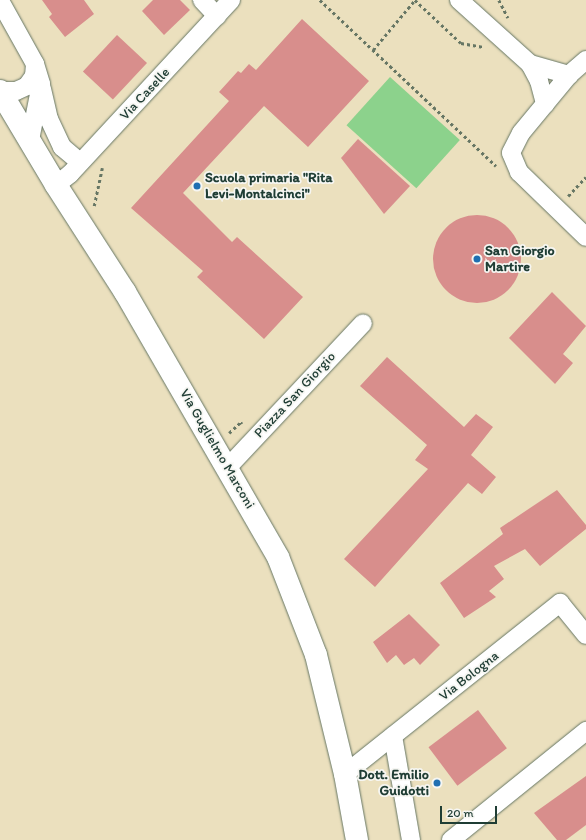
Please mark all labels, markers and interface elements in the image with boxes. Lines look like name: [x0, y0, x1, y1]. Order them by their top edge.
street label: Via Caselle: [116, 64, 174, 124]
place label: Scuola primaria "Rita Levi-Montalcinci": [205, 170, 332, 202]
marker: Scuola primaria "Rita Levi-Montalcinci": [192, 181, 202, 191]
place label: San Giorgio Martire: [485, 243, 555, 276]
marker: San Giorgio Martire: [472, 254, 482, 264]
street label: Piazza San Giorgio: [251, 348, 339, 442]
street label: Via Guglielmo Marconi: [176, 386, 258, 512]
street label: Via Bologna: [436, 647, 502, 705]
place label: Dott. Emilio Guidotti: [358, 767, 429, 800]
marker: Dott. Emilio Guidotti: [432, 778, 442, 788]
scale bar: [442, 798, 499, 824]
text: 20 m: [447, 806, 474, 820]

